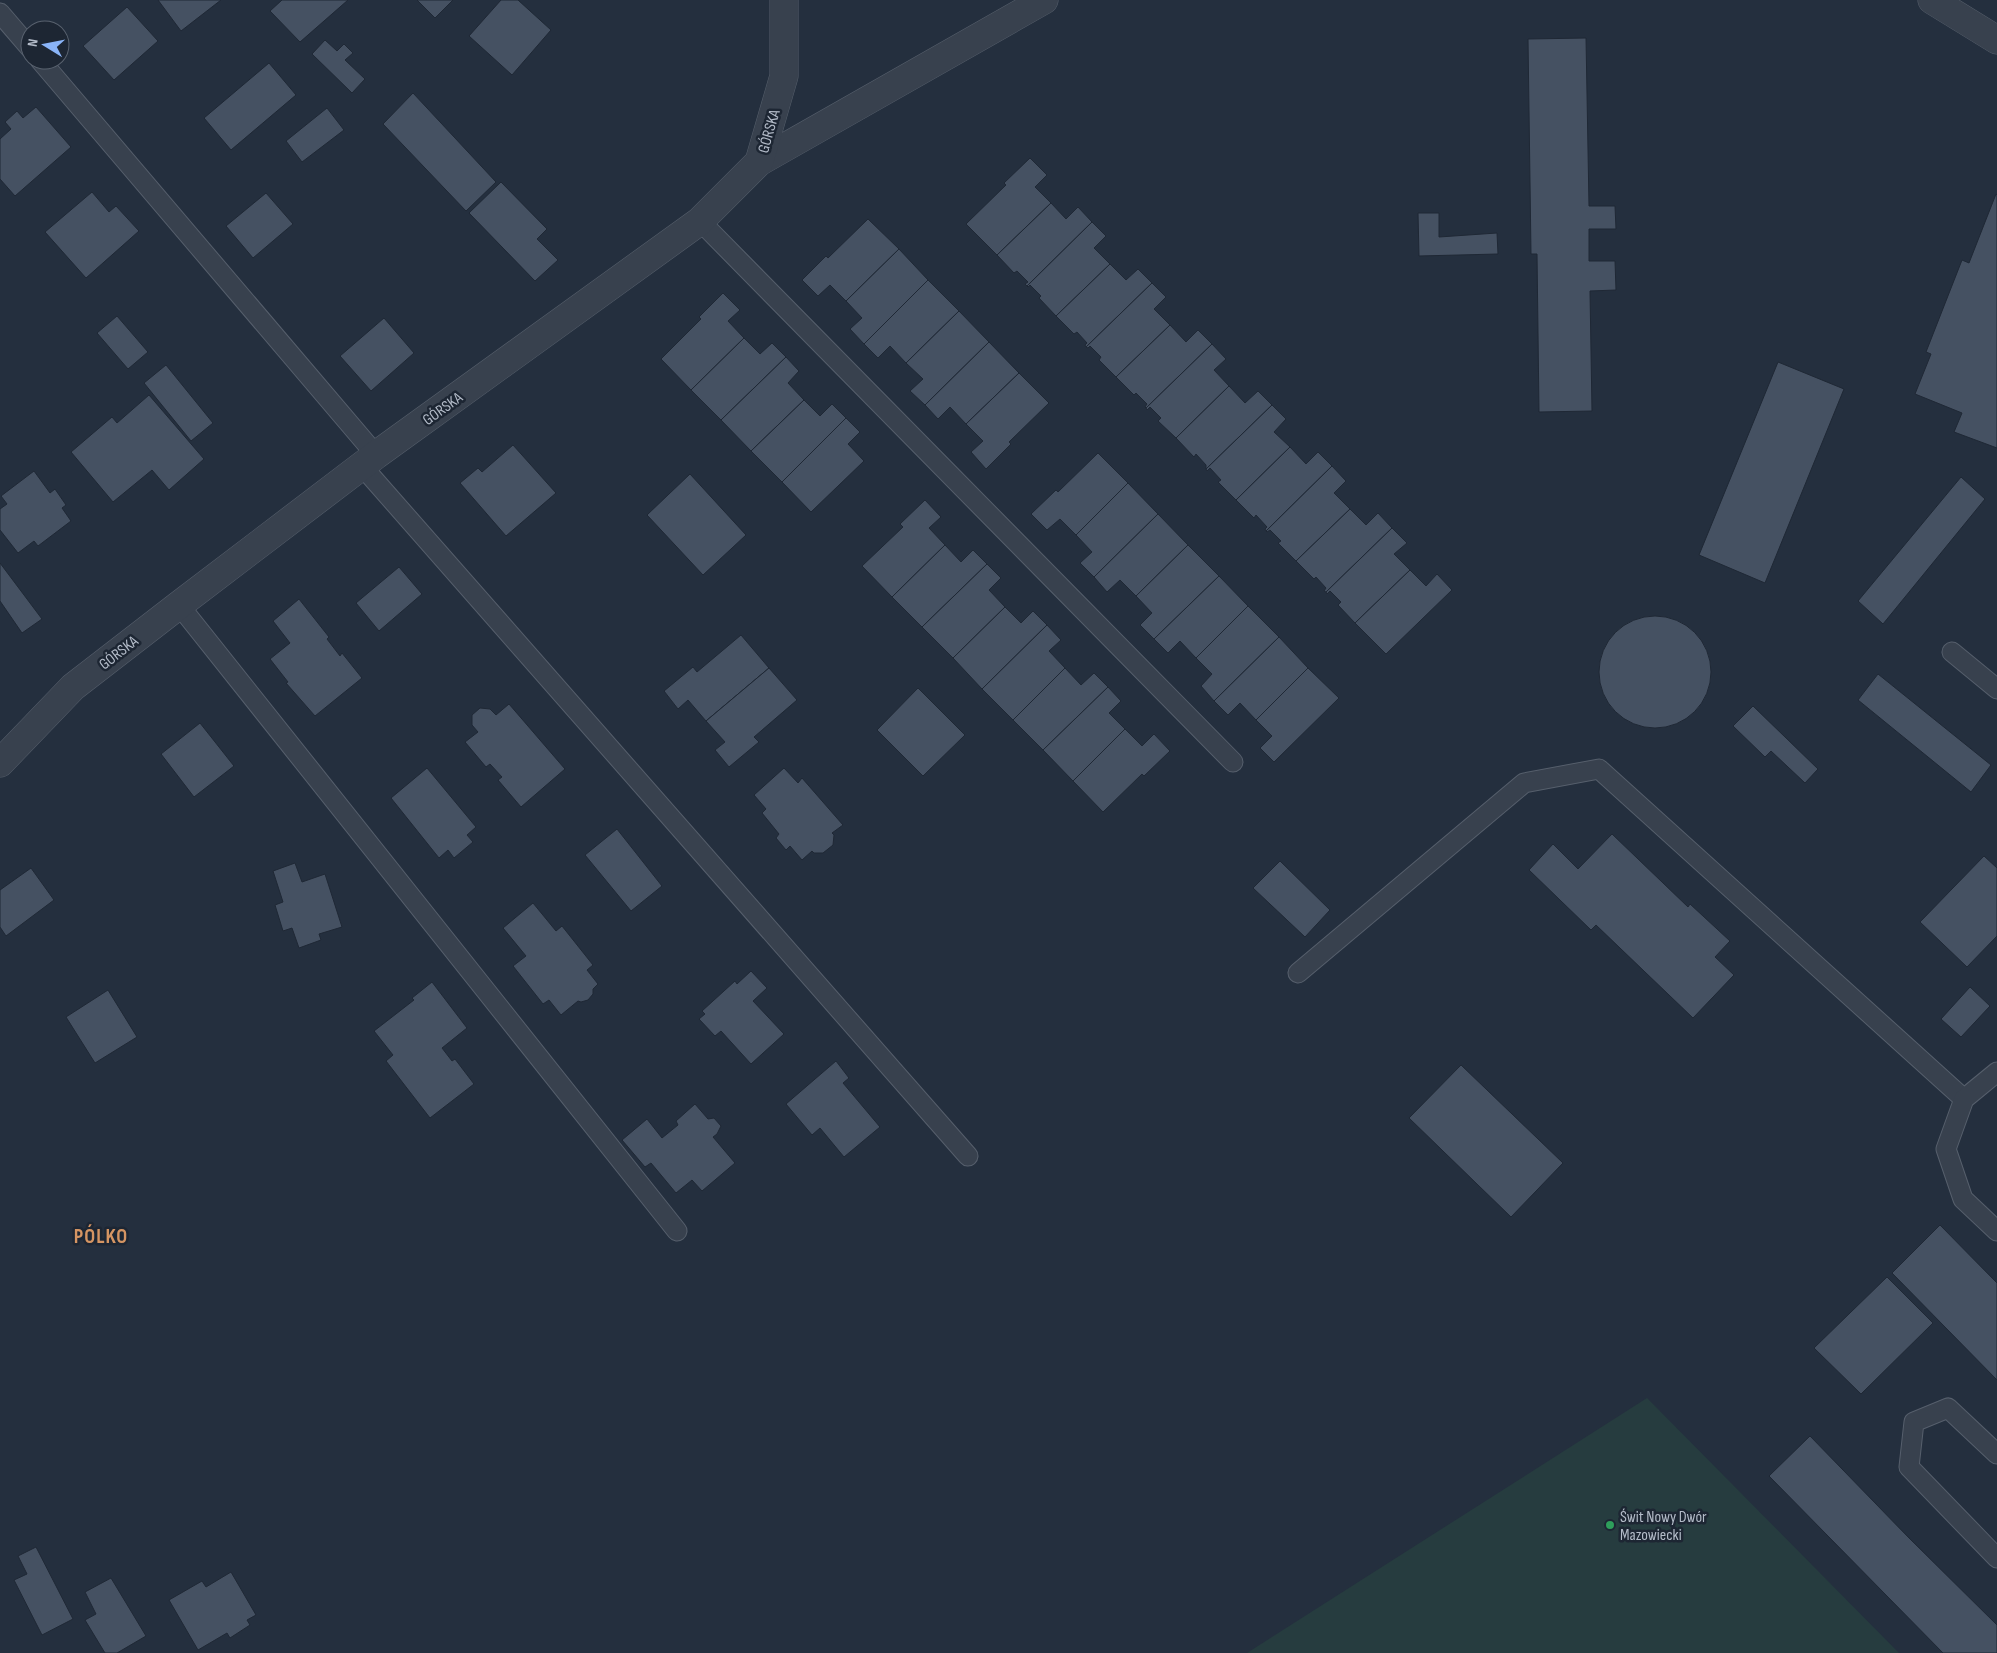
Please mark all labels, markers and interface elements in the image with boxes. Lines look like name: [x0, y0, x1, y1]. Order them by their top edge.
north arrow: [20, 20, 70, 70]
text: N: [24, 38, 42, 48]
street label: GÓRSKA: [754, 107, 785, 155]
street label: GÓRSKA: [419, 388, 466, 430]
street label: GÓRSKA: [96, 632, 142, 674]
district label: PÓLKO: [74, 1224, 128, 1249]
place label: Świt Nowy Dwór Mazowiecki: [1620, 1508, 1707, 1545]
marker: Świt Nowy Dwór Mazowiecki: [1604, 1519, 1616, 1531]

